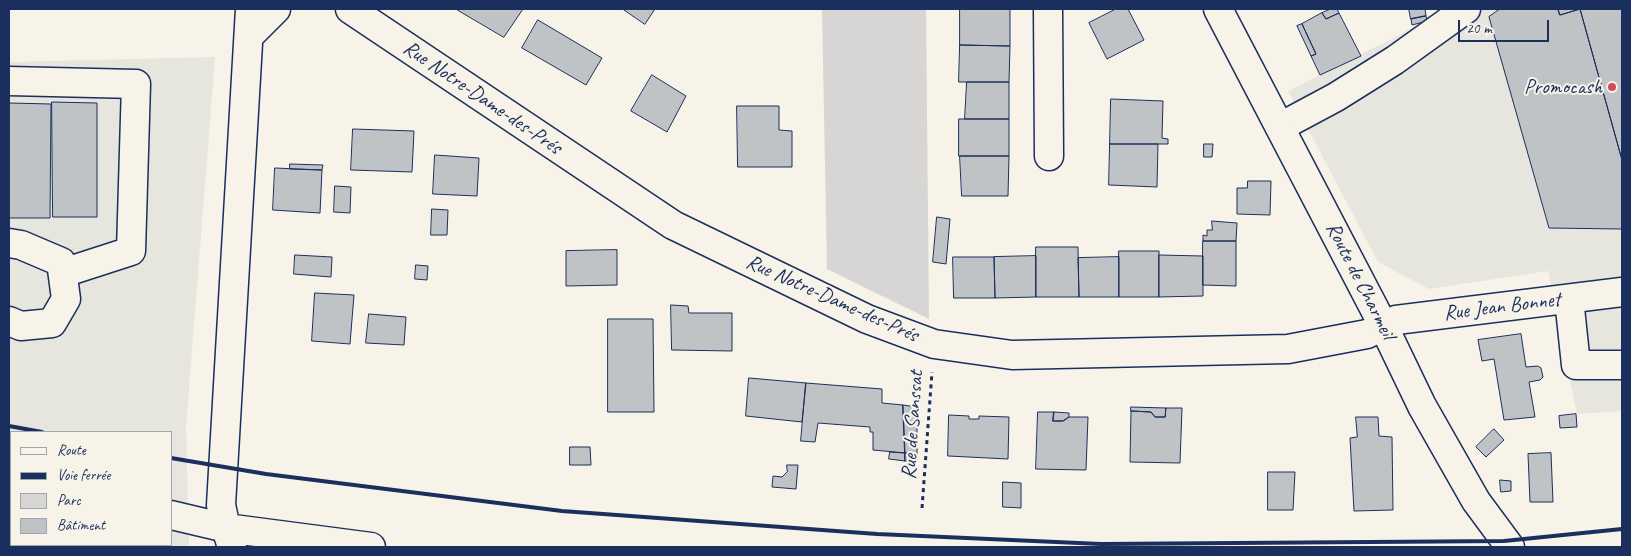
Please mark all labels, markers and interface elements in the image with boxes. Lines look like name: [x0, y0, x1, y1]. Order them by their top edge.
scale bar: [1461, 10, 1552, 42]
text: 20 m: [1466, 19, 1492, 38]
street label: Rue Notre-Dame-des-Prés: [398, 36, 566, 160]
place label: Promocash: [1524, 74, 1602, 100]
marker: Promocash: [1606, 81, 1618, 93]
street label: Route de Charmeil: [1320, 218, 1400, 344]
street label: Rue Notre-Dame-des-Prés: [742, 250, 922, 348]
street label: Rue Jean Bonnet: [1442, 287, 1562, 327]
street label: Rue de Sanssat: [897, 370, 929, 480]
legend: [10, 431, 172, 546]
text: Route: [57, 441, 86, 460]
text: Voie ferrée: [57, 466, 110, 485]
text: Parc: [57, 491, 81, 510]
text: Bâtiment: [57, 516, 105, 535]

